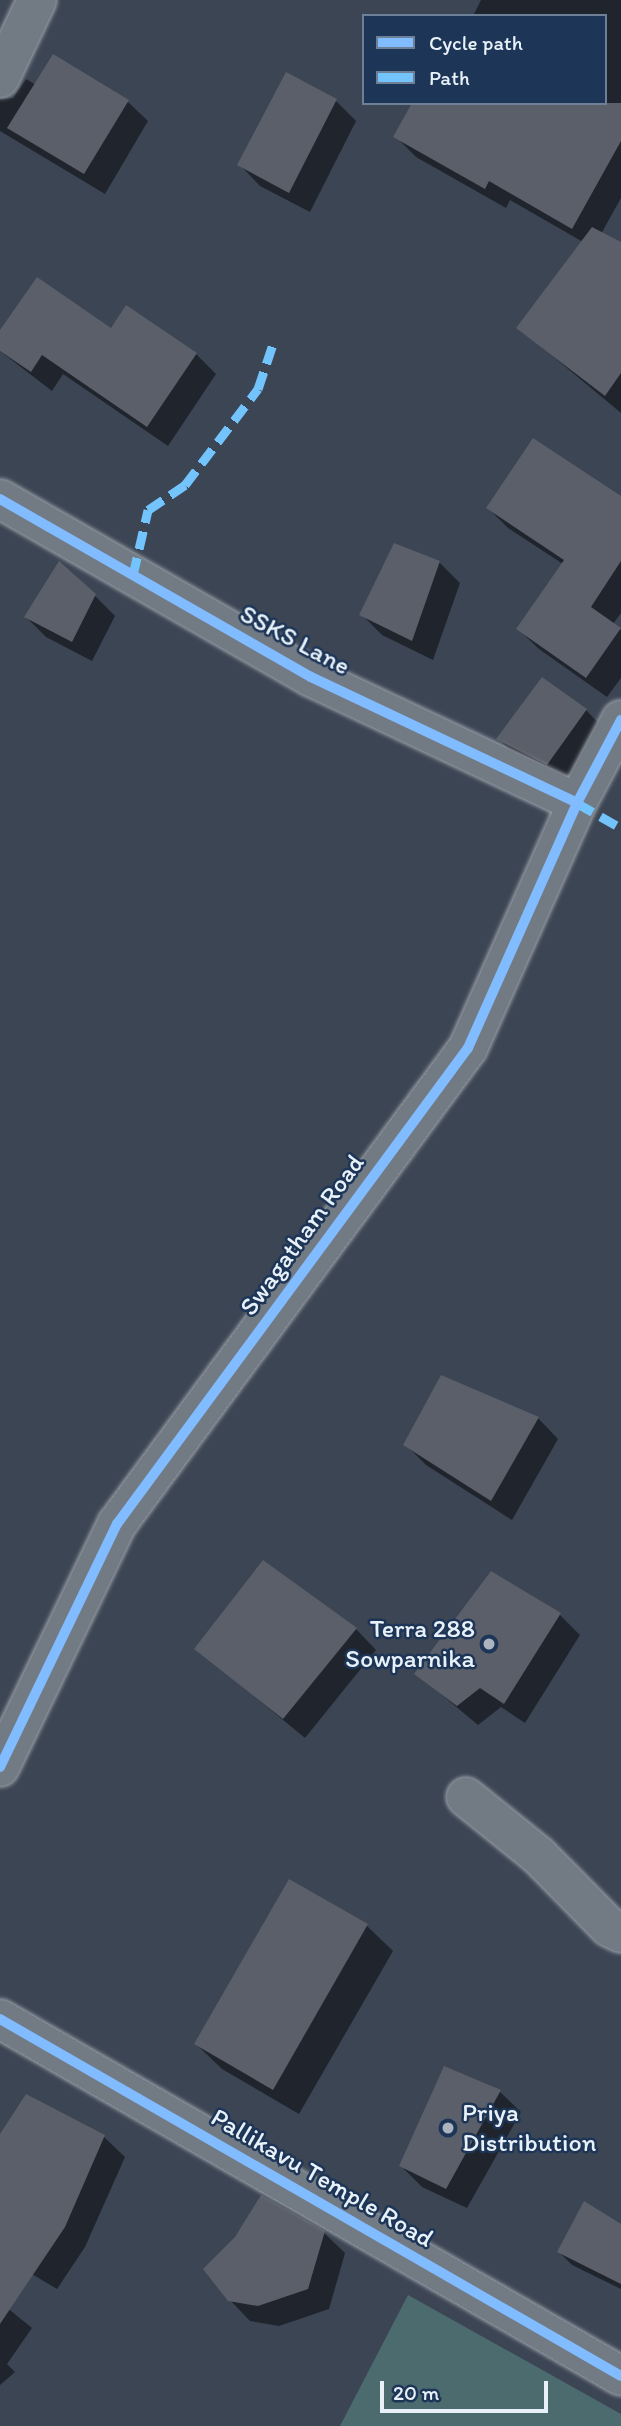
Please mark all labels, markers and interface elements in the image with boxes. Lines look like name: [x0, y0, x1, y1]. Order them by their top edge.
legend: [362, 14, 607, 105]
text: Cycle path: [429, 30, 523, 55]
text: Path: [429, 65, 470, 90]
street label: SSKS Lane: [235, 598, 355, 682]
street label: Swagatham Road: [233, 1148, 371, 1322]
place label: Terra 288 Sowparnika: [345, 1613, 475, 1674]
marker: Terra 288 Sowparnika: [481, 1636, 497, 1652]
place label: Priya Distribution: [462, 2097, 596, 2158]
street label: Pallikavu Temple Road: [206, 2102, 438, 2254]
marker: Priya Distribution: [440, 2120, 456, 2136]
scale bar: [383, 2366, 551, 2410]
text: 20 m: [393, 2380, 439, 2405]

